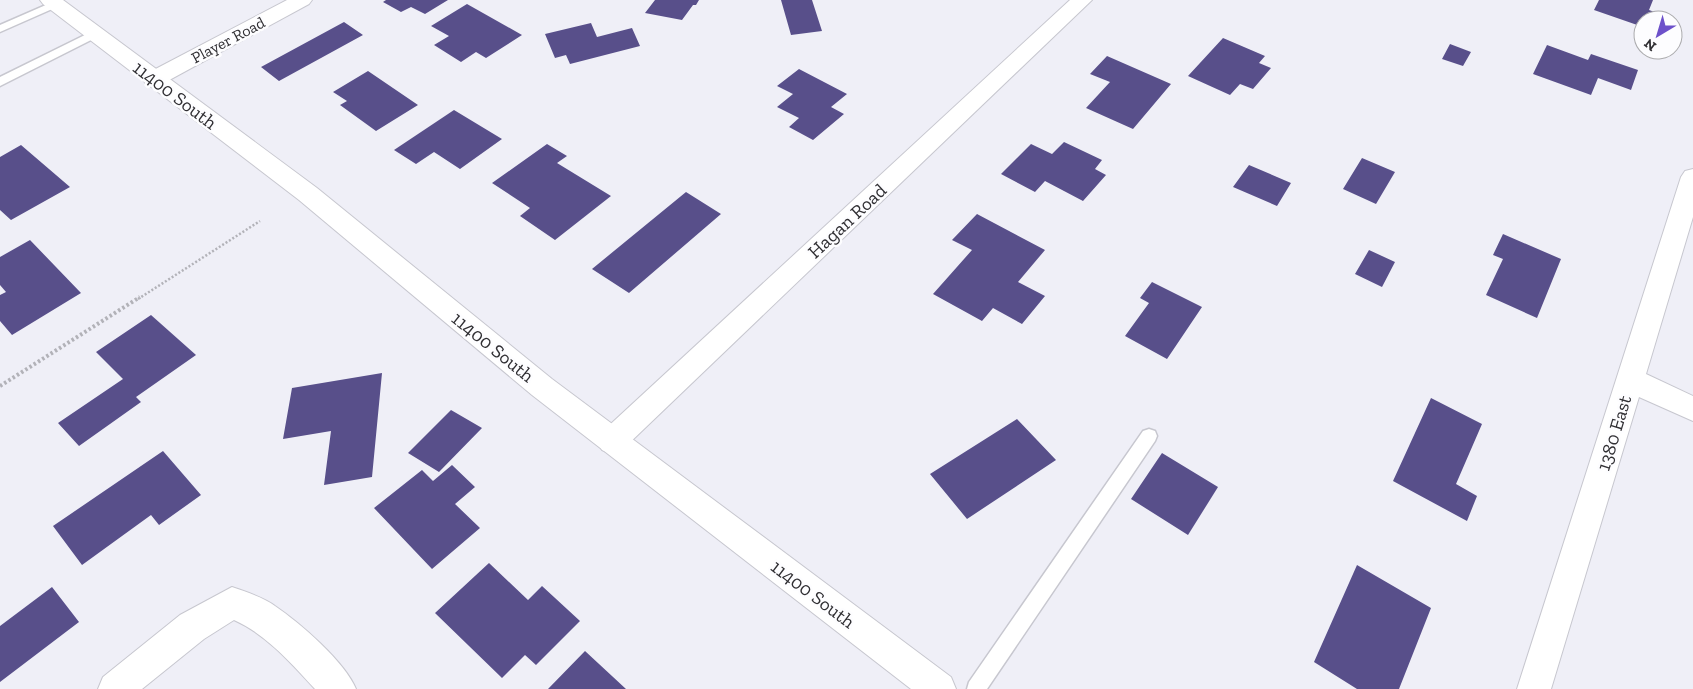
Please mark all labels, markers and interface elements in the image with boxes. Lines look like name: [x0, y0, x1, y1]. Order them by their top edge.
north arrow: [1633, 10, 1683, 60]
street label: Player Road: [188, 13, 268, 67]
text: N: [1641, 35, 1660, 55]
street label: 11400 South: [128, 56, 222, 134]
street label: Hagan Road: [803, 178, 891, 263]
street label: 11400 South: [447, 307, 539, 387]
street label: 1380 East: [1592, 392, 1636, 474]
street label: 11400 South: [766, 555, 860, 633]

